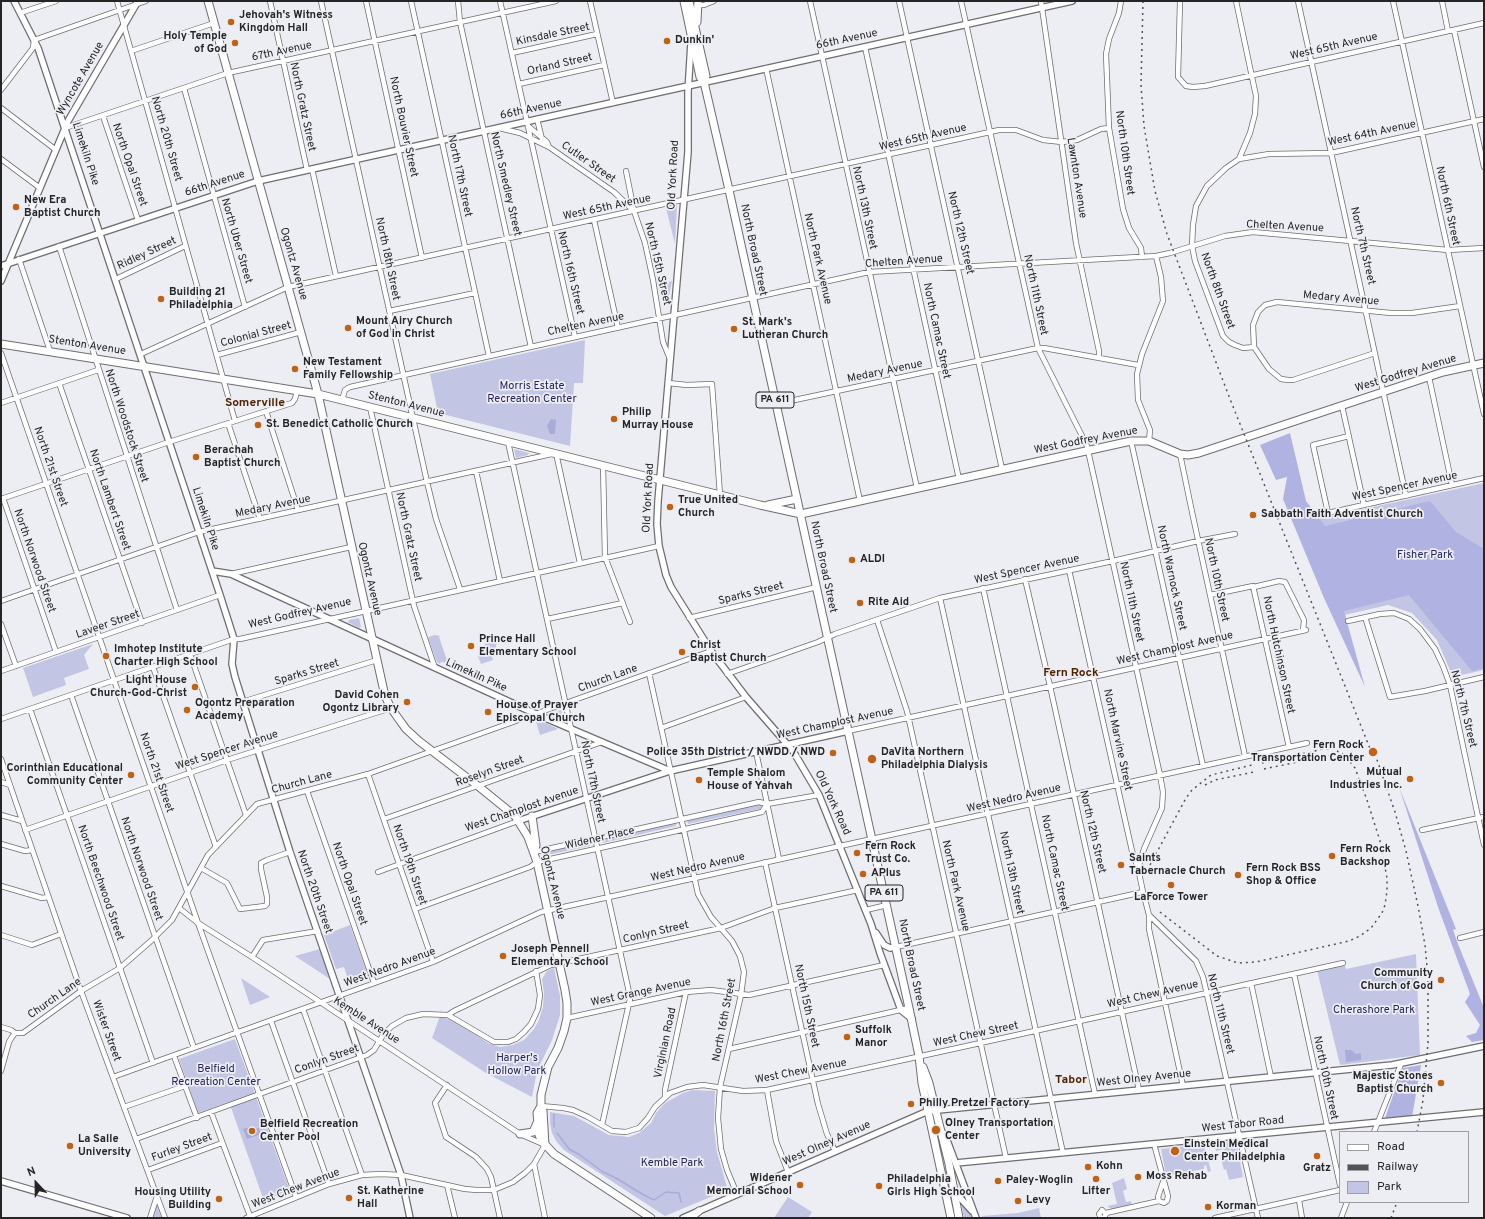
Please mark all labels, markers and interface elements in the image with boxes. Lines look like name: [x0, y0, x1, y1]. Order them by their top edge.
place label: Jehovah's Witness Kingdom Hall: [239, 9, 333, 35]
marker: Jehovah's Witness Kingdom Hall: [226, 17, 236, 27]
street label: Kinsdale Street: [515, 21, 591, 49]
street label: 66th Avenue: [815, 27, 879, 53]
place label: Holy Temple of God: [163, 30, 227, 56]
street label: West 65th Avenue: [1289, 31, 1379, 63]
place label: Dunkin': [675, 34, 714, 48]
marker: Dunkin': [662, 36, 672, 46]
marker: Holy Temple of God: [230, 38, 240, 48]
street label: 67th Avenue: [251, 39, 313, 65]
street label: Wyncote Avenue: [55, 40, 107, 118]
street label: Orland Street: [526, 51, 594, 79]
street label: North Gratz Street: [286, 61, 318, 153]
street label: North Bouvier Street: [386, 76, 420, 178]
street label: North 20th Street: [148, 95, 184, 183]
street label: 66th Avenue: [499, 97, 563, 123]
street label: North 10th Street: [1112, 110, 1136, 196]
street label: West 64th Avenue: [1327, 118, 1417, 150]
street label: Limekiln Pike: [69, 121, 101, 187]
street label: North Opal Street: [109, 122, 149, 208]
street label: West 65th Avenue: [878, 122, 968, 154]
street label: North Smedley Street: [487, 131, 523, 237]
street label: North 17th Street: [444, 134, 474, 218]
street label: Lawnton Avenue: [1063, 137, 1089, 219]
street label: Cutler Street: [558, 139, 618, 187]
street label: Old York Road: [666, 140, 682, 210]
street label: North 13th Street: [849, 165, 879, 251]
street label: North 6th Street: [1432, 165, 1462, 247]
street label: 66th Avenue: [183, 168, 247, 200]
street label: North 12th Street: [944, 190, 976, 276]
street label: West 65th Avenue: [562, 192, 652, 224]
place label: New Era Baptist Church: [24, 194, 100, 220]
street label: North Uber Street: [218, 197, 254, 285]
marker: New Era Baptist Church: [11, 202, 21, 212]
street label: North Broad Street: [737, 203, 769, 297]
street label: North 7th Street: [1347, 206, 1377, 286]
street label: North Park Avenue: [800, 212, 834, 306]
street label: North 18th Street: [372, 216, 402, 302]
street label: Chelten Avenue: [1246, 218, 1324, 236]
street label: North 15th Street: [641, 221, 673, 307]
street label: Ogontz Avenue: [276, 226, 310, 302]
street label: North 16th Street: [554, 230, 586, 316]
street label: Ridley Street: [115, 235, 179, 273]
street label: North 8th Street: [1197, 251, 1237, 331]
street label: Chelten Avenue: [865, 253, 943, 271]
street label: North 11th Street: [1020, 253, 1050, 337]
street label: North Camac Street: [919, 282, 953, 380]
place label: Building 21 Philadelphia: [169, 286, 233, 312]
street label: Medary Avenue: [1302, 289, 1380, 309]
marker: Building 21 Philadelphia: [156, 294, 166, 304]
street label: Chelten Avenue: [547, 310, 625, 340]
place label: Mount Airy Church of God in Christ: [356, 315, 453, 341]
place label: St. Mark's Lutheran Church: [742, 316, 828, 342]
street label: Colonial Street: [219, 319, 293, 351]
marker: Mount Airy Church of God in Christ: [343, 323, 353, 333]
marker: St. Mark's Lutheran Church: [729, 324, 739, 334]
street label: Stenton Avenue: [47, 333, 127, 359]
street label: West Godfrey Avenue: [1354, 352, 1458, 396]
place label: New Testament Family Fellowship: [303, 356, 393, 382]
street label: Medary Avenue: [846, 358, 924, 386]
marker: New Testament Family Fellowship: [290, 364, 300, 374]
street label: North Woodstock Street: [101, 368, 151, 484]
park label: Morris Estate Recreation Center: [487, 380, 577, 406]
street label: Stenton Avenue: [366, 389, 446, 421]
road number: PA 611: [756, 392, 794, 408]
district label: Somerville: [225, 397, 285, 411]
place label: Philip Murray House: [622, 406, 693, 432]
marker: Philip Murray House: [609, 414, 619, 424]
place label: St. Benedict Catholic Church: [266, 418, 413, 432]
marker: St. Benedict Catholic Church: [253, 420, 263, 430]
street label: West Godfrey Avenue: [1033, 424, 1139, 458]
street label: North 21st Street: [30, 425, 70, 509]
place label: Berachah Baptist Church: [204, 444, 280, 470]
street label: North Lambert Street: [85, 448, 133, 552]
marker: Berachah Baptist Church: [191, 452, 201, 462]
street label: Old York Road: [641, 463, 657, 533]
street label: West Spencer Avenue: [1351, 469, 1459, 505]
street label: Limekiln Pike: [189, 486, 221, 552]
street label: North Gratz Street: [392, 491, 424, 583]
street label: Medary Avenue: [234, 493, 312, 521]
place label: True United Church: [678, 494, 738, 520]
marker: True United Church: [665, 502, 675, 512]
street label: North Norwood Street: [10, 507, 58, 615]
place label: Sabbath Faith Adventist Church: [1261, 508, 1423, 522]
marker: Sabbath Faith Adventist Church: [1248, 510, 1258, 520]
street label: North Broad Street: [807, 520, 839, 614]
street label: North Warnock Street: [1153, 524, 1189, 632]
street label: North 10th Street: [1201, 537, 1231, 623]
street label: Ogontz Avenue: [354, 541, 384, 617]
park label: Fisher Park: [1397, 549, 1453, 563]
street label: West Spencer Avenue: [973, 552, 1081, 588]
place label: ALDI: [860, 553, 885, 567]
marker: ALDI: [847, 555, 857, 565]
street label: North 11th Street: [1116, 560, 1146, 644]
street label: Sparks Street: [717, 580, 785, 608]
street label: North Hutchinson Street: [1259, 595, 1297, 715]
street label: West Godfrey Avenue: [247, 596, 353, 632]
place label: Rite Aid: [868, 596, 909, 610]
marker: Rite Aid: [855, 598, 865, 608]
street label: Laveer Street: [74, 608, 142, 642]
street label: West Champlost Avenue: [1116, 629, 1234, 669]
place label: Prince Hall Elementary School: [479, 633, 576, 659]
place label: Christ Baptist Church: [690, 639, 766, 665]
marker: Prince Hall Elementary School: [466, 641, 476, 651]
place label: Imhotep Institute Charter High School: [114, 643, 218, 669]
marker: Christ Baptist Church: [677, 647, 687, 657]
marker: Imhotep Institute Charter High School: [101, 651, 111, 661]
street label: Sparks Street: [273, 657, 341, 689]
street label: Limekiln Pike: [443, 657, 509, 695]
street label: Church Lane: [577, 662, 639, 696]
district label: Fern Rock: [1043, 667, 1099, 681]
street label: North 7th Street: [1447, 669, 1479, 749]
place label: Light House Church-God-Christ: [90, 674, 187, 700]
marker: Light House Church-God-Christ: [190, 682, 200, 692]
street label: North Marvine Street: [1100, 688, 1134, 792]
place label: David Cohen Ogontz Library: [322, 689, 399, 715]
place label: Ogontz Preparation Academy: [195, 697, 295, 723]
marker: David Cohen Ogontz Library: [402, 697, 412, 707]
place label: House of Prayer Episcopal Church: [496, 699, 585, 725]
marker: Ogontz Preparation Academy: [182, 705, 192, 715]
street label: West Champlost Avenue: [775, 705, 895, 743]
marker: House of Prayer Episcopal Church: [483, 707, 493, 717]
street label: West Spencer Avenue: [174, 728, 280, 774]
street label: North 21st Street: [136, 731, 176, 815]
place label: Fern Rock Transportation Center: [1251, 739, 1364, 765]
street label: North 17th Street: [577, 740, 607, 824]
place label: Police 35th District / NWDD / NWD: [647, 746, 825, 760]
place label: DaVita Northern Philadelphia Dialysis: [881, 746, 988, 772]
marker: Fern Rock Transportation Center: [1367, 746, 1379, 758]
marker: Police 35th District / NWDD / NWD: [828, 748, 838, 758]
marker: DaVita Northern Philadelphia Dialysis: [866, 753, 878, 765]
street label: Roselyn Street: [454, 754, 526, 790]
place label: Corinthian Educational Community Center: [6, 762, 123, 788]
place label: Mutual Industries Inc.: [1330, 766, 1402, 792]
place label: Temple Shalom House of Yahvah: [707, 767, 792, 793]
street label: Church Lane: [270, 769, 334, 797]
street label: Old York Road: [811, 769, 853, 837]
marker: Corinthian Educational Community Center: [126, 770, 136, 780]
marker: Mutual Industries Inc.: [1405, 774, 1415, 784]
marker: Temple Shalom House of Yahvah: [694, 775, 704, 785]
street label: West Nedro Avenue: [966, 782, 1062, 816]
street label: West Champlost Avenue: [464, 784, 580, 836]
street label: North 12th Street: [1076, 789, 1108, 875]
street label: North Camac Street: [1037, 814, 1071, 912]
street label: North Norwood Street: [117, 815, 165, 923]
street label: North Beechwood Street: [74, 823, 126, 943]
street label: North 19th Street: [389, 823, 429, 907]
street label: Widener Place: [564, 825, 636, 853]
street label: North 13th Street: [996, 830, 1026, 916]
street label: North Park Avenue: [938, 839, 972, 933]
place label: Fern Rock Trust Co.: [865, 840, 916, 866]
street label: North Opal Street: [329, 841, 369, 927]
place label: Fern Rock Backshop: [1340, 843, 1391, 869]
street label: Ogontz Avenue: [537, 845, 567, 921]
street label: North 20th Street: [293, 848, 335, 936]
marker: Fern Rock Trust Co.: [852, 848, 862, 858]
street label: West Nedro Avenue: [650, 851, 746, 885]
marker: Fern Rock Backshop: [1327, 851, 1337, 861]
place label: Saints Tabernacle Church: [1129, 852, 1226, 878]
marker: Saints Tabernacle Church: [1116, 860, 1126, 870]
place label: Fern Rock BSS Shop & Office: [1246, 862, 1321, 888]
place label: APlus: [871, 867, 901, 881]
marker: APlus: [858, 869, 868, 879]
marker: Fern Rock BSS Shop & Office: [1233, 870, 1243, 880]
marker: LaForce Tower: [1166, 880, 1176, 890]
road number: PA 611: [865, 885, 903, 901]
place label: LaForce Tower: [1134, 891, 1208, 905]
street label: North Broad Street: [895, 918, 927, 1012]
street label: Conlyn Street: [622, 919, 690, 947]
place label: Joseph Pennell Elementary School: [511, 943, 608, 969]
street label: West Nedro Avenue: [343, 945, 437, 991]
marker: Joseph Pennell Elementary School: [498, 951, 508, 961]
street label: North 15th Street: [791, 963, 821, 1049]
place label: Community Church of God: [1360, 967, 1433, 993]
street label: North 11th Street: [1204, 972, 1236, 1056]
marker: Community Church of God: [1436, 975, 1446, 985]
street label: Church Lane: [26, 976, 84, 1022]
street label: West Grange Avenue: [590, 976, 692, 1010]
street label: North 16th Street: [710, 977, 740, 1063]
street label: West Chew Avenue: [1106, 978, 1200, 1012]
street label: Kemble Avenue: [330, 995, 402, 1047]
street label: Wister Street: [89, 999, 123, 1063]
park label: Cherashore Park: [1333, 1004, 1415, 1018]
street label: Virginian Road: [652, 1006, 680, 1080]
street label: West Chew Street: [932, 1020, 1020, 1050]
place label: Suffolk Manor: [855, 1024, 892, 1050]
marker: Suffolk Manor: [842, 1032, 852, 1042]
street label: North 10th Street: [1310, 1035, 1340, 1121]
street label: Conlyn Street: [293, 1042, 361, 1078]
park label: Harper's Hollow Park: [488, 1052, 546, 1078]
street label: West Chew Avenue: [754, 1057, 848, 1087]
park label: Belfield Recreation Center: [171, 1063, 261, 1089]
street label: West Olney Avenue: [1096, 1067, 1192, 1091]
place label: Majestic Stones Baptist Church: [1353, 1070, 1433, 1096]
district label: Tabor: [1055, 1074, 1087, 1088]
marker: Majestic Stones Baptist Church: [1436, 1078, 1446, 1088]
place label: Philly Pretzel Factory: [919, 1097, 1029, 1111]
marker: Philly Pretzel Factory: [906, 1099, 916, 1109]
street label: West Tabor Road: [1201, 1114, 1285, 1136]
place label: Olney Transportation Center: [945, 1117, 1053, 1143]
place label: Belfield Recreation Center Pool: [260, 1118, 358, 1144]
street label: West Olney Avenue: [781, 1119, 873, 1169]
marker: Olney Transportation Center: [930, 1124, 942, 1136]
marker: Belfield Recreation Center Pool: [247, 1126, 257, 1136]
street label: Furley Street: [150, 1131, 214, 1165]
legend: [1339, 1131, 1469, 1203]
place label: La Salle University: [78, 1133, 131, 1159]
place label: Einstein Medical Center Philadelphia: [1184, 1138, 1285, 1164]
text: Road: [1377, 1139, 1405, 1155]
marker: La Salle University: [65, 1141, 75, 1151]
marker: Einstein Medical Center Philadelphia: [1169, 1145, 1181, 1157]
marker: Gratz: [1312, 1151, 1322, 1161]
park label: Kemble Park: [641, 1157, 703, 1171]
text: Railway: [1377, 1159, 1418, 1175]
place label: Kohn: [1096, 1160, 1123, 1174]
marker: Kohn: [1083, 1162, 1093, 1172]
place label: Gratz: [1303, 1162, 1331, 1176]
north arrow: [16, 1163, 56, 1203]
text: N: [25, 1164, 38, 1180]
street label: West Chew Avenue: [250, 1166, 342, 1212]
place label: Moss Rehab: [1146, 1170, 1207, 1184]
place label: Widener Memorial School: [707, 1172, 792, 1198]
marker: Moss Rehab: [1133, 1172, 1143, 1182]
place label: Philadelphia Girls High School: [887, 1173, 975, 1199]
place label: Paley-Woglin: [1006, 1174, 1073, 1188]
marker: Lifter: [1091, 1174, 1101, 1184]
marker: Paley-Woglin: [993, 1176, 1003, 1186]
text: Park: [1377, 1179, 1402, 1195]
marker: Widener Memorial School: [795, 1180, 805, 1190]
marker: Philadelphia Girls High School: [874, 1181, 884, 1191]
place label: St. Katherine Hall: [357, 1185, 424, 1211]
place label: Lifter: [1082, 1185, 1110, 1199]
place label: Housing Utility Building: [134, 1186, 211, 1212]
marker: St. Katherine Hall: [344, 1193, 354, 1203]
marker: Housing Utility Building: [214, 1194, 224, 1204]
place label: Levy: [1026, 1194, 1051, 1208]
marker: Levy: [1013, 1196, 1023, 1206]
place label: Korman: [1216, 1200, 1256, 1214]
marker: Korman: [1203, 1202, 1213, 1212]

